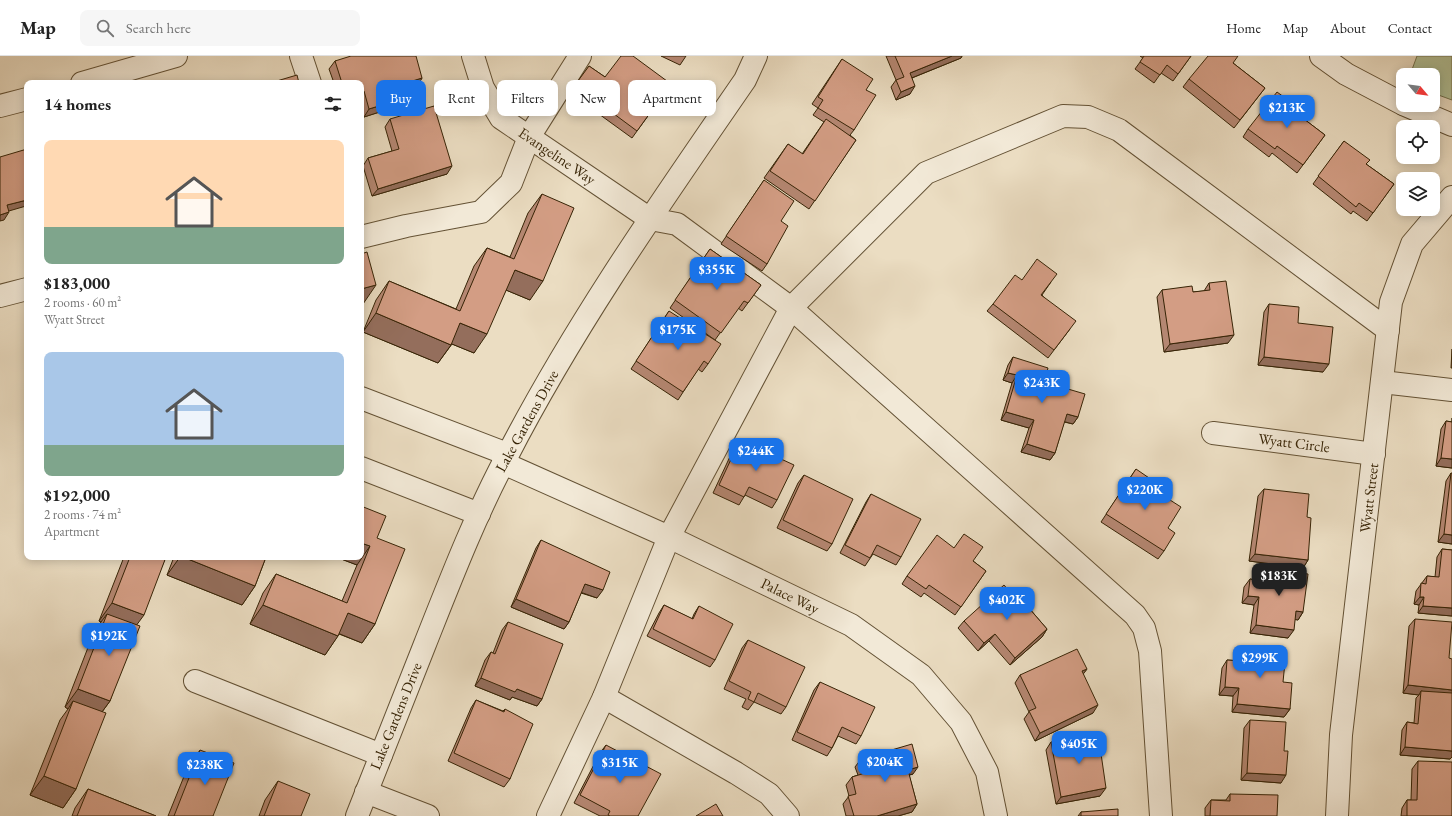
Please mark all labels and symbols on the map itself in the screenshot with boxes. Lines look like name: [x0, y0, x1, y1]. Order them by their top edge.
north arrow: [1396, 68, 1440, 112]
pin: $213K: [1259, 95, 1315, 129]
street label: Evangeline Way: [515, 123, 600, 189]
pin: $355K: [689, 257, 745, 291]
pin: $175K: [650, 317, 706, 351]
street label: Lake Gardens Drive: [491, 366, 563, 475]
pin: $243K: [1014, 370, 1070, 404]
street label: Wyatt Circle: [1257, 429, 1331, 456]
pin: $244K: [728, 438, 784, 472]
street label: Wyatt Street: [1355, 462, 1382, 534]
pin: $220K: [1117, 477, 1173, 511]
pin: $183K: [1251, 563, 1307, 597]
street label: Palace Way: [758, 573, 823, 618]
pin: $402K: [979, 587, 1035, 621]
pin: $192K: [81, 623, 137, 657]
pin: $299K: [1232, 645, 1288, 679]
street label: Lake Gardens Drive: [365, 659, 426, 772]
pin: $405K: [1051, 731, 1107, 765]
pin: $204K: [857, 749, 913, 783]
pin: $315K: [592, 750, 648, 784]
pin: $238K: [177, 752, 233, 786]

